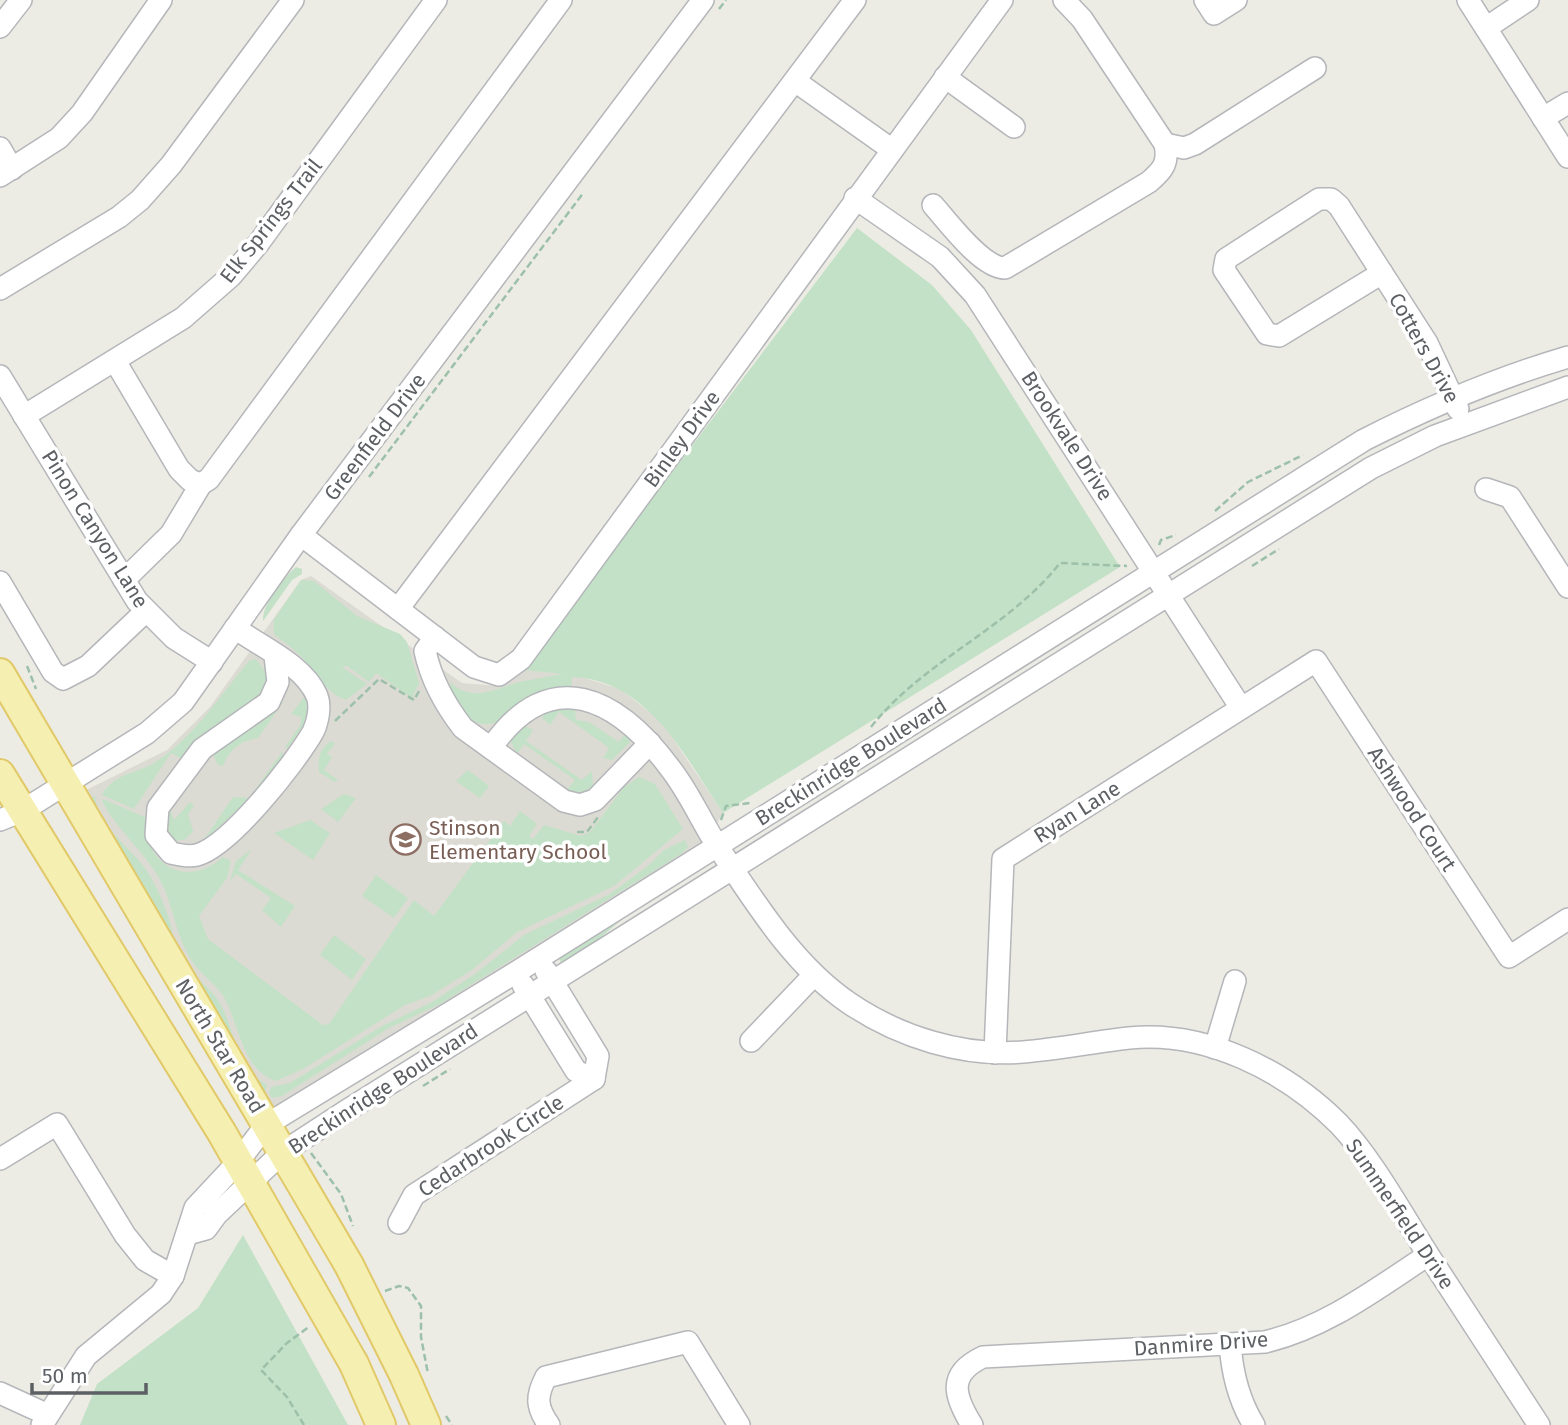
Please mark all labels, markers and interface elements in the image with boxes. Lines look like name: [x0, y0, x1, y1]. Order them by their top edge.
street label: Elk Springs Trail: [214, 153, 328, 289]
street label: Cotters Drive: [1383, 288, 1465, 408]
street label: Brookvale Drive: [1016, 366, 1118, 506]
street label: Greenfield Drive: [319, 368, 431, 506]
street label: Binley Drive: [638, 385, 726, 493]
street label: Pinon Canyon Lane: [36, 445, 154, 613]
street label: Breckinridge Boulevard: [750, 692, 952, 832]
street label: Ashwood Court: [1362, 742, 1462, 877]
street label: Ryan Lane: [1029, 775, 1125, 849]
place label: Stinson Elementary School: [429, 815, 607, 865]
school or university icon: Stinson Elementary School: [389, 823, 423, 857]
street label: North Star Road: [170, 974, 270, 1118]
street label: Breckinridge Boulevard: [283, 1018, 483, 1160]
street label: Cedarbrook Circle: [413, 1089, 569, 1203]
street label: Summerfield Drive: [1340, 1134, 1460, 1294]
street label: Danmire Drive: [1133, 1326, 1269, 1362]
scale bar: [32, 1352, 145, 1396]
text: 50 m: [42, 1363, 88, 1389]

